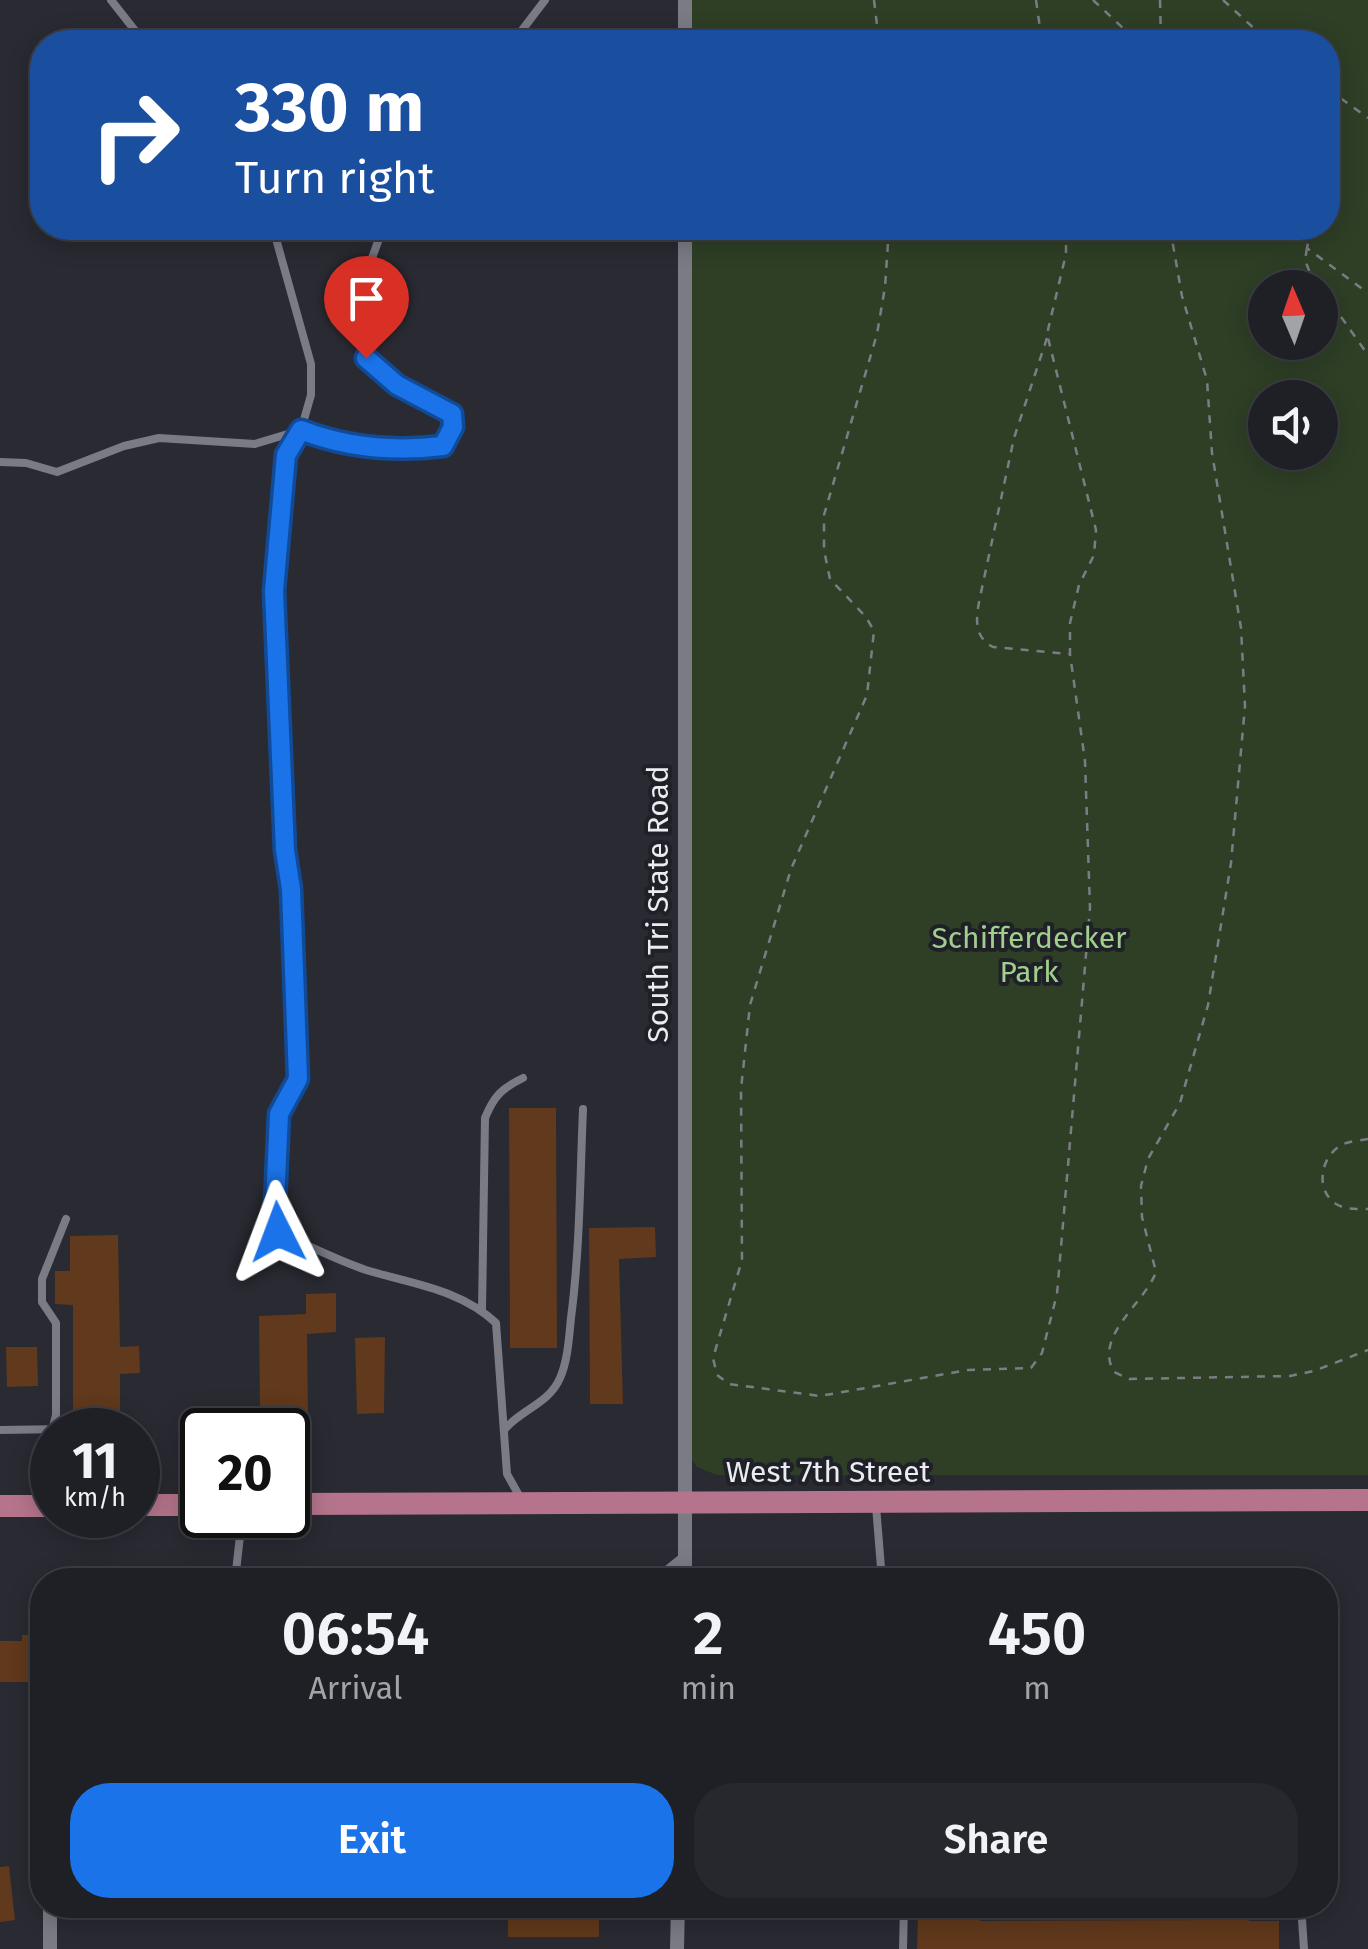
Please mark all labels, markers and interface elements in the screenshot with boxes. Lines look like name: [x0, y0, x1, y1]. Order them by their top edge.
text: 330 m: [235, 66, 425, 150]
icon: right: [70, 70, 200, 200]
text: Turn right: [235, 151, 434, 205]
pin: [324, 256, 409, 359]
north arrow: [1248, 270, 1338, 360]
map controls: [1248, 270, 1338, 470]
icon: arrive: [339, 271, 394, 326]
button: sound: [1248, 380, 1338, 470]
street label: South Tri State Road: [640, 765, 676, 1043]
park label: Schifferdecker Park: [931, 920, 1127, 990]
position arrow: [226, 1180, 330, 1284]
speed limit sign: 20: [180, 1408, 310, 1538]
text: 11: [72, 1431, 118, 1491]
street label: West 7th Street: [726, 1454, 931, 1490]
text: km/h: [64, 1483, 126, 1513]
text: 06:54: [281, 1598, 429, 1670]
text: 2: [693, 1598, 724, 1670]
text: 450: [987, 1598, 1087, 1670]
text: Arrival: [309, 1669, 402, 1707]
text: min: [681, 1669, 736, 1707]
text: m: [1023, 1669, 1051, 1707]
button: Exit: [70, 1783, 674, 1898]
button: Share: [694, 1783, 1298, 1898]

